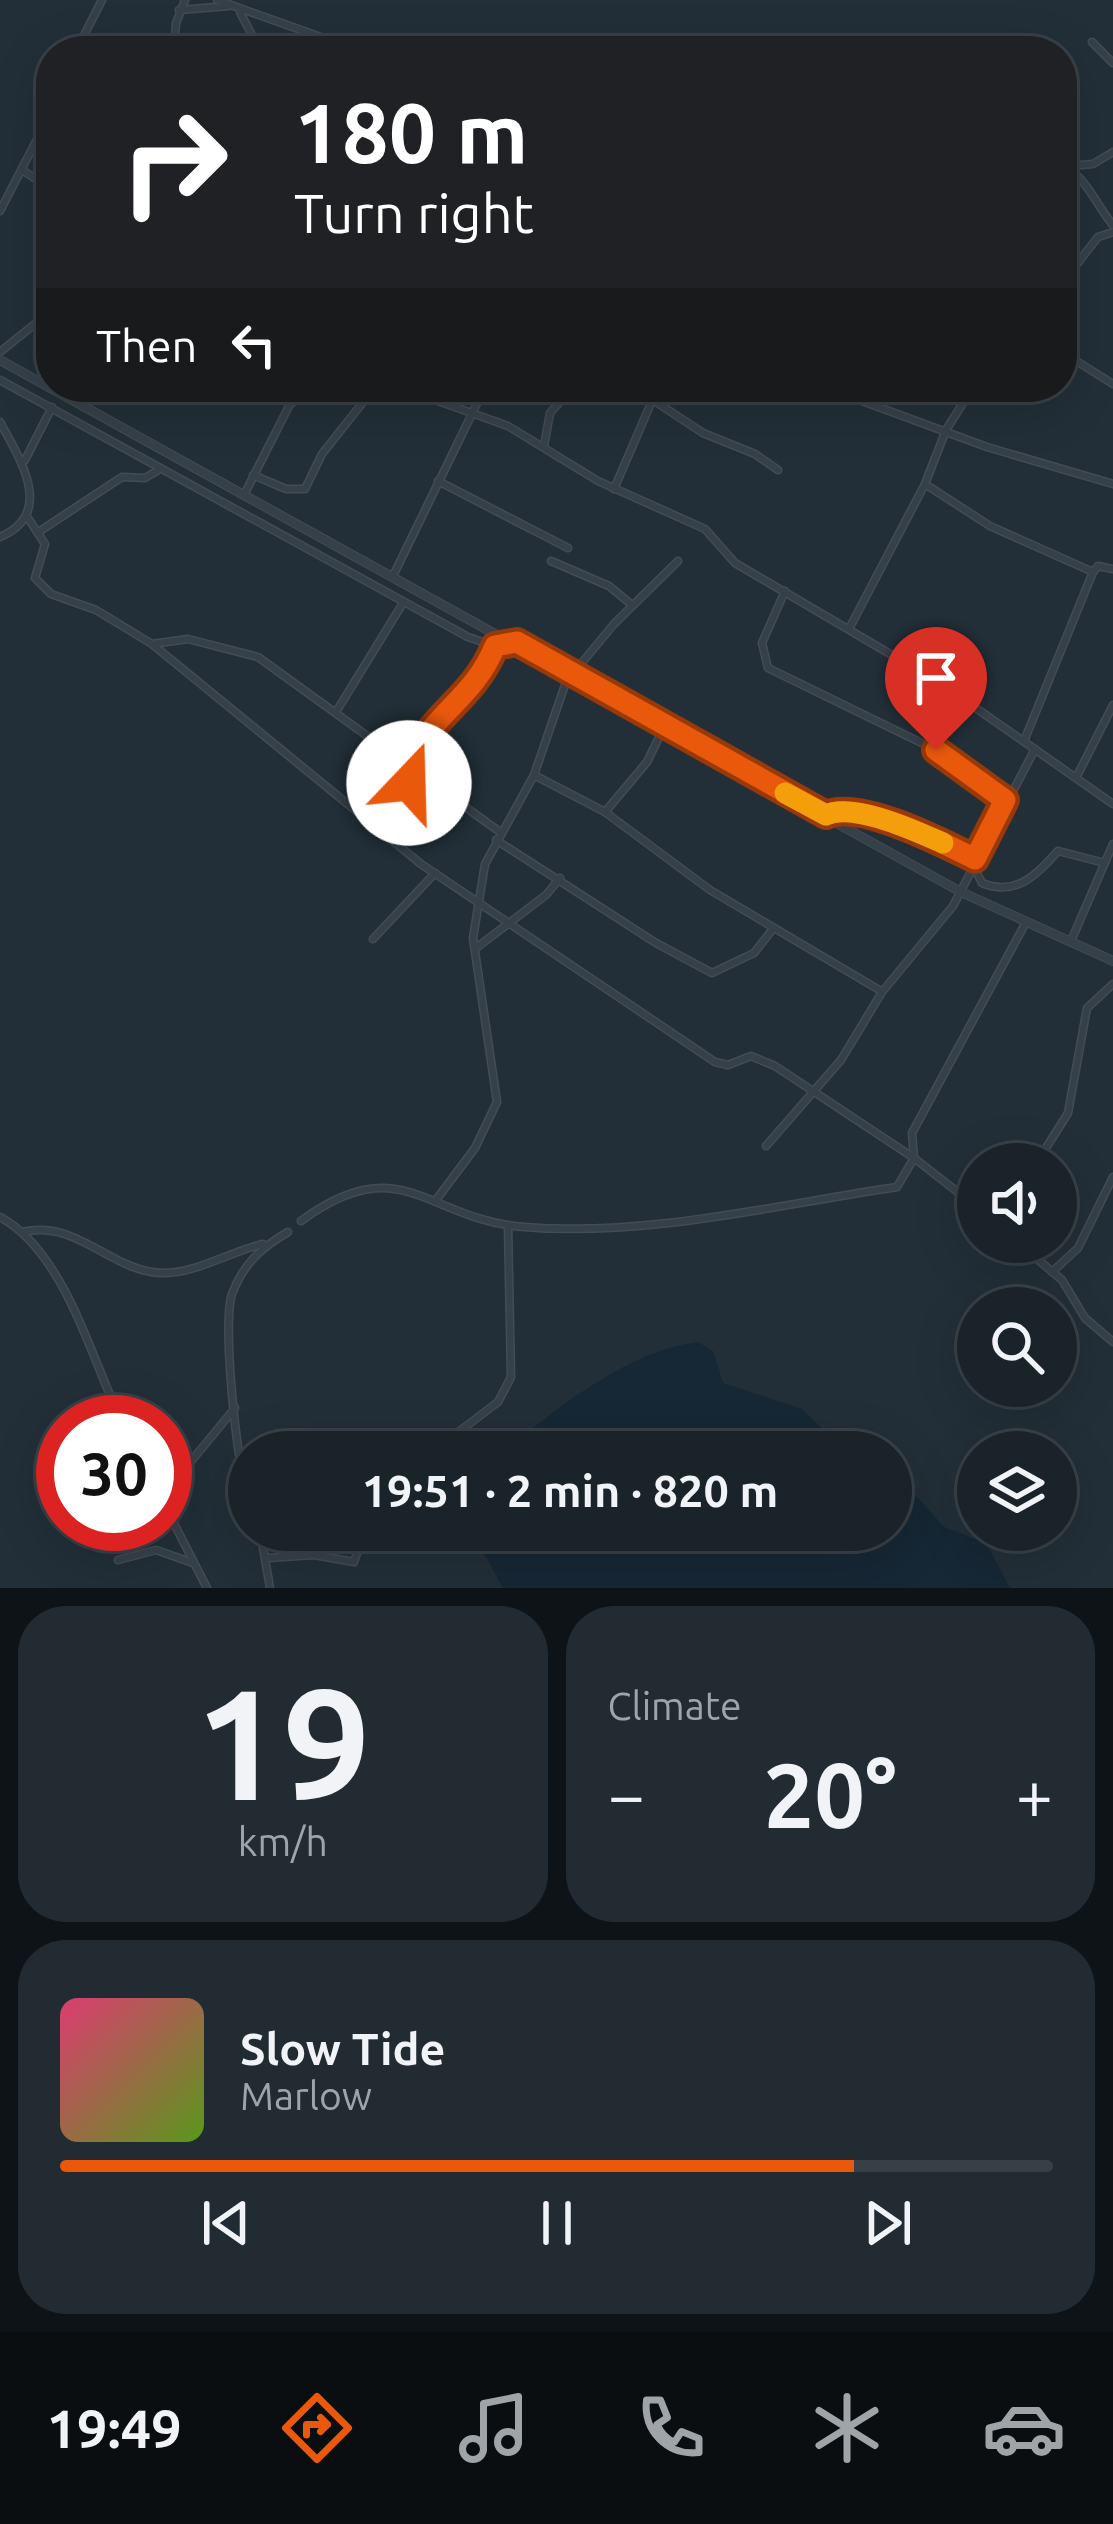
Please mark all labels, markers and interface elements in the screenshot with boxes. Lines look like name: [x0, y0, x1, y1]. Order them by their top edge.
icon: right: [96, 84, 252, 240]
text: 180 m: [294, 85, 528, 179]
text: Turn right: [294, 183, 534, 243]
icon: left: [221, 312, 287, 378]
text: Then: [96, 320, 197, 371]
pin: [885, 627, 987, 750]
icon: arrive: [903, 645, 969, 711]
position arrow: [346, 720, 472, 846]
map controls: [957, 1143, 1077, 1551]
button: sound: [957, 1143, 1077, 1263]
button: search: [957, 1287, 1077, 1407]
speed limit sign: 30: [36, 1395, 192, 1551]
button: layers: [957, 1431, 1077, 1551]
text: 19:51 · 2 min · 820 m: [362, 1465, 778, 1516]
text: 19: [195, 1655, 371, 1829]
text: Climate: [608, 1684, 742, 1727]
text: 20°: [764, 1744, 897, 1845]
text: −: [608, 1757, 645, 1831]
text: +: [1016, 1757, 1053, 1831]
text: km/h: [238, 1820, 328, 1863]
text: Slow Tide: [240, 2023, 445, 2074]
text: Marlow: [240, 2074, 372, 2117]
icon: previous: [193, 2190, 259, 2256]
icon: pause: [524, 2190, 590, 2256]
icon: next: [855, 2190, 921, 2256]
icon: directions: [275, 2386, 359, 2470]
icon: music: [452, 2386, 536, 2470]
icon: phone: [629, 2386, 713, 2470]
icon: climate: [805, 2386, 889, 2470]
icon: car: [982, 2386, 1066, 2470]
text: 19:49: [46, 2398, 182, 2458]

